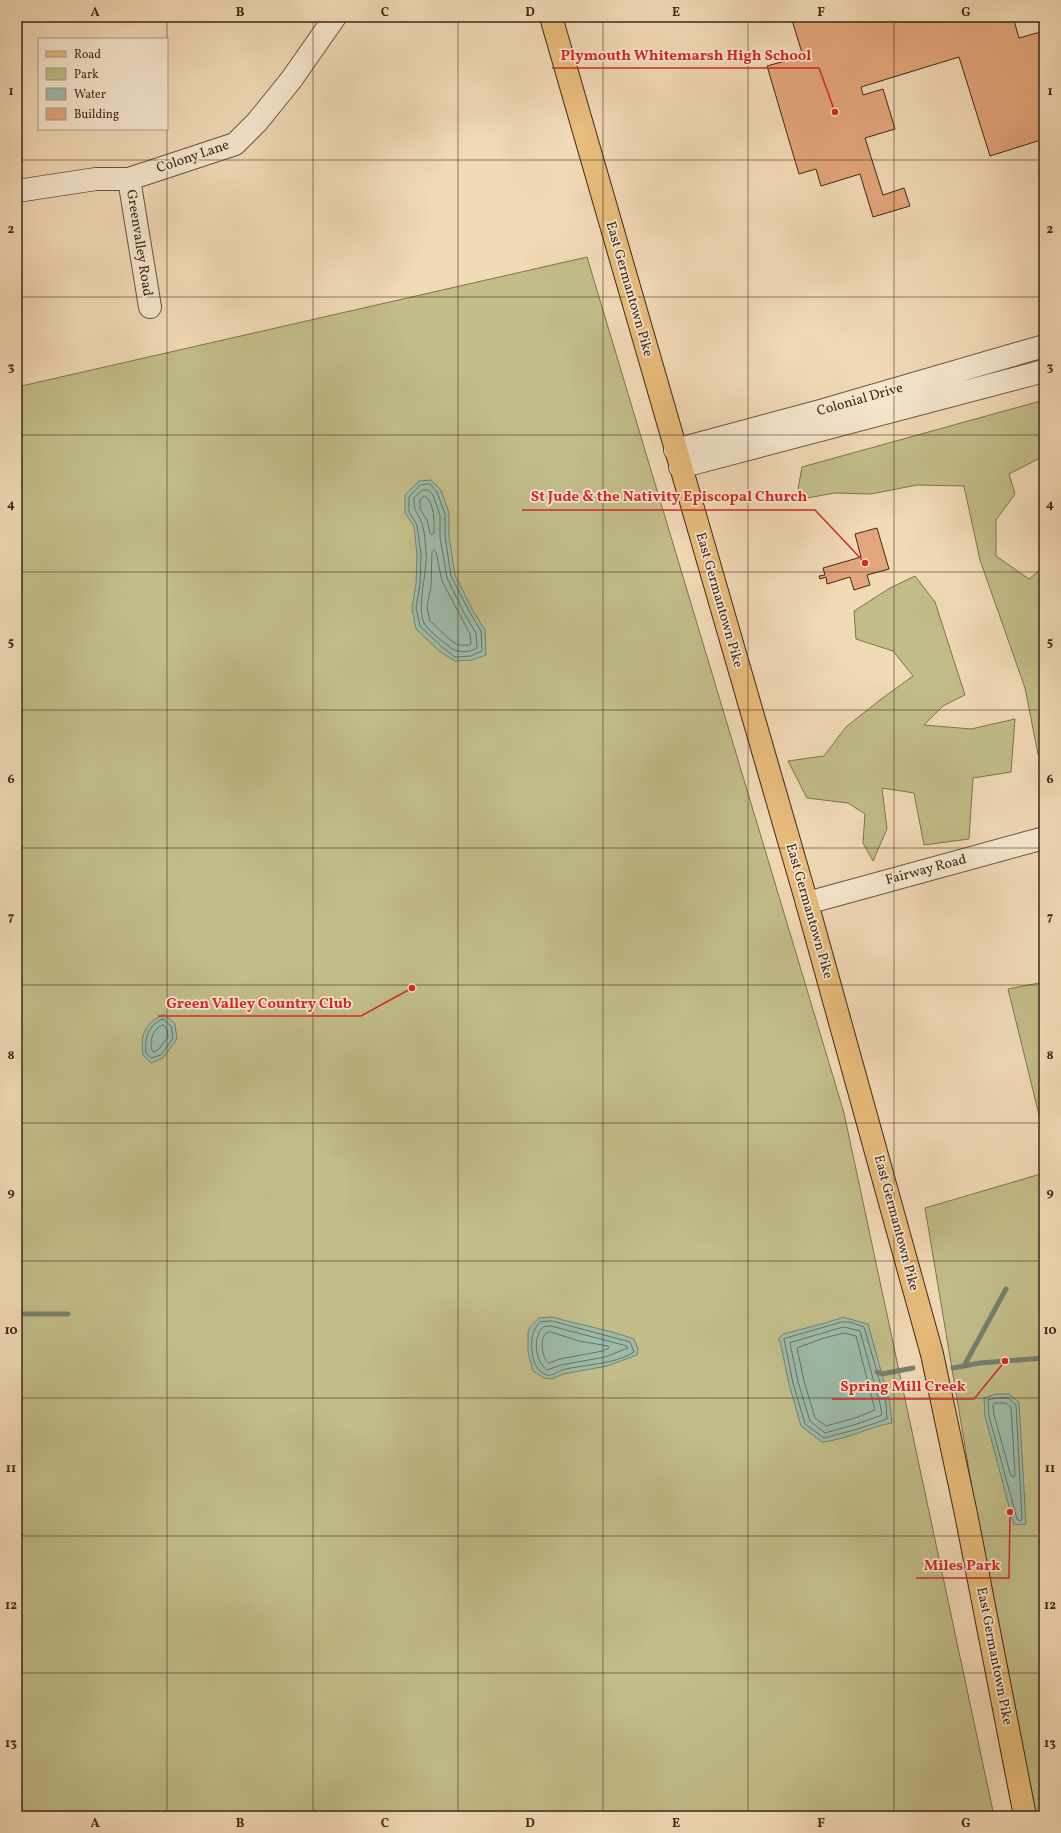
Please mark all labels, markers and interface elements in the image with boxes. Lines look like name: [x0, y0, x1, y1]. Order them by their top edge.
text: A: [90, 4, 100, 22]
text: B: [236, 4, 245, 22]
text: C: [381, 4, 389, 22]
text: D: [525, 4, 535, 22]
text: E: [672, 4, 680, 22]
text: F: [817, 4, 825, 22]
text: G: [961, 4, 971, 22]
legend: [38, 38, 168, 130]
callout: Plymouth Whitemarsh High School: [552, 41, 819, 68]
text: Plymouth Whitemarsh High School: [561, 46, 811, 67]
text: Road: [74, 47, 101, 63]
text: Park: [74, 67, 99, 83]
text: 1: [8, 83, 14, 101]
text: 1: [1047, 83, 1053, 101]
text: Water: [74, 87, 106, 103]
text: Building: [74, 107, 119, 123]
street label: Colony Lane: [154, 136, 232, 178]
street label: Greenvalley Road: [121, 188, 157, 298]
street label: East Germantown Pike: [601, 219, 658, 359]
text: 2: [8, 221, 15, 239]
text: 2: [1047, 221, 1054, 239]
text: 3: [8, 359, 15, 377]
text: 3: [1047, 359, 1054, 377]
street label: Colonial Drive: [815, 379, 906, 421]
callout: St Jude & the Nativity Episcopal Church: [522, 483, 815, 510]
text: St Jude & the Nativity Episcopal Church: [531, 487, 807, 508]
text: 4: [7, 496, 15, 514]
text: 4: [1046, 496, 1054, 514]
street label: East Germantown Pike: [691, 530, 748, 670]
text: 5: [8, 634, 14, 652]
text: 5: [1047, 634, 1053, 652]
text: 6: [7, 771, 15, 789]
text: 6: [1046, 771, 1054, 789]
street label: East Germantown Pike: [781, 841, 838, 981]
street label: Fairway Road: [883, 850, 969, 890]
text: 7: [8, 909, 14, 927]
text: 7: [1047, 909, 1053, 927]
callout: Green Valley Country Club: [158, 989, 361, 1016]
text: Green Valley Country Club: [166, 994, 352, 1015]
text: 8: [7, 1047, 15, 1065]
text: 8: [1046, 1047, 1054, 1065]
street label: East Germantown Pike: [869, 1153, 923, 1293]
text: 9: [7, 1184, 15, 1202]
text: 9: [1046, 1184, 1054, 1202]
text: 10: [4, 1322, 18, 1340]
text: 10: [1043, 1322, 1057, 1340]
callout: Spring Mill Creek: [832, 1372, 974, 1399]
text: Spring Mill Creek: [840, 1377, 966, 1398]
text: 11: [6, 1460, 16, 1478]
text: 11: [1045, 1460, 1055, 1478]
callout: Miles Park: [916, 1551, 1009, 1578]
text: Miles Park: [924, 1556, 1000, 1577]
street label: East Germantown Pike: [971, 1585, 1017, 1727]
text: 12: [5, 1597, 17, 1615]
text: 12: [1044, 1597, 1056, 1615]
text: 13: [5, 1735, 17, 1753]
text: 13: [1044, 1735, 1056, 1753]
text: A: [90, 1815, 100, 1833]
text: B: [236, 1815, 245, 1833]
text: C: [381, 1815, 389, 1833]
text: D: [525, 1815, 535, 1833]
text: E: [672, 1815, 680, 1833]
text: F: [817, 1815, 825, 1833]
text: G: [961, 1815, 971, 1833]

